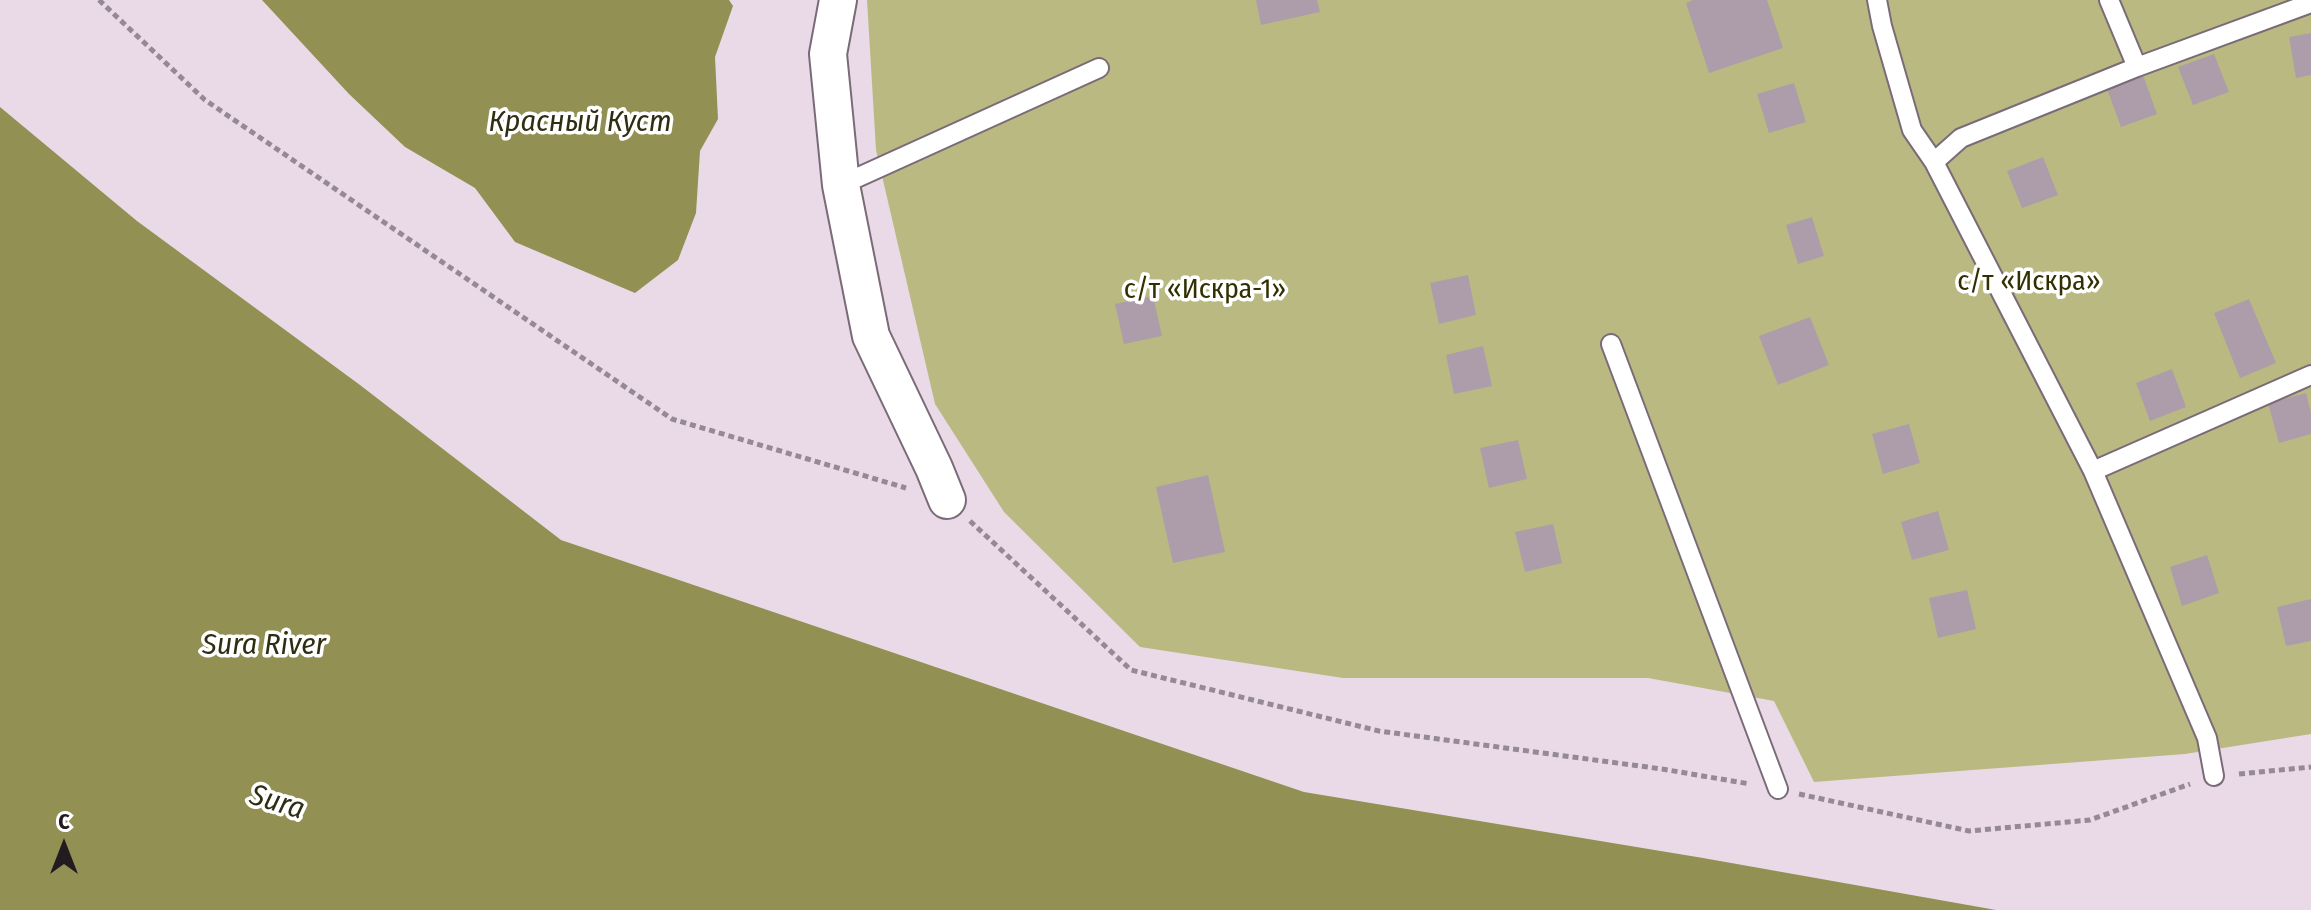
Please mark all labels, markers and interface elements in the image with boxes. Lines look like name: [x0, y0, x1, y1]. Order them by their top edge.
water label: Красный Куст: [488, 105, 672, 141]
park label: с/т «Искра»: [1957, 265, 2101, 299]
park label: с/т «Искра-1»: [1124, 273, 1286, 307]
water label: Sura River: [202, 628, 326, 664]
water label: Sura: [245, 778, 309, 828]
north arrow: [24, 806, 104, 886]
text: С: [58, 808, 70, 835]

